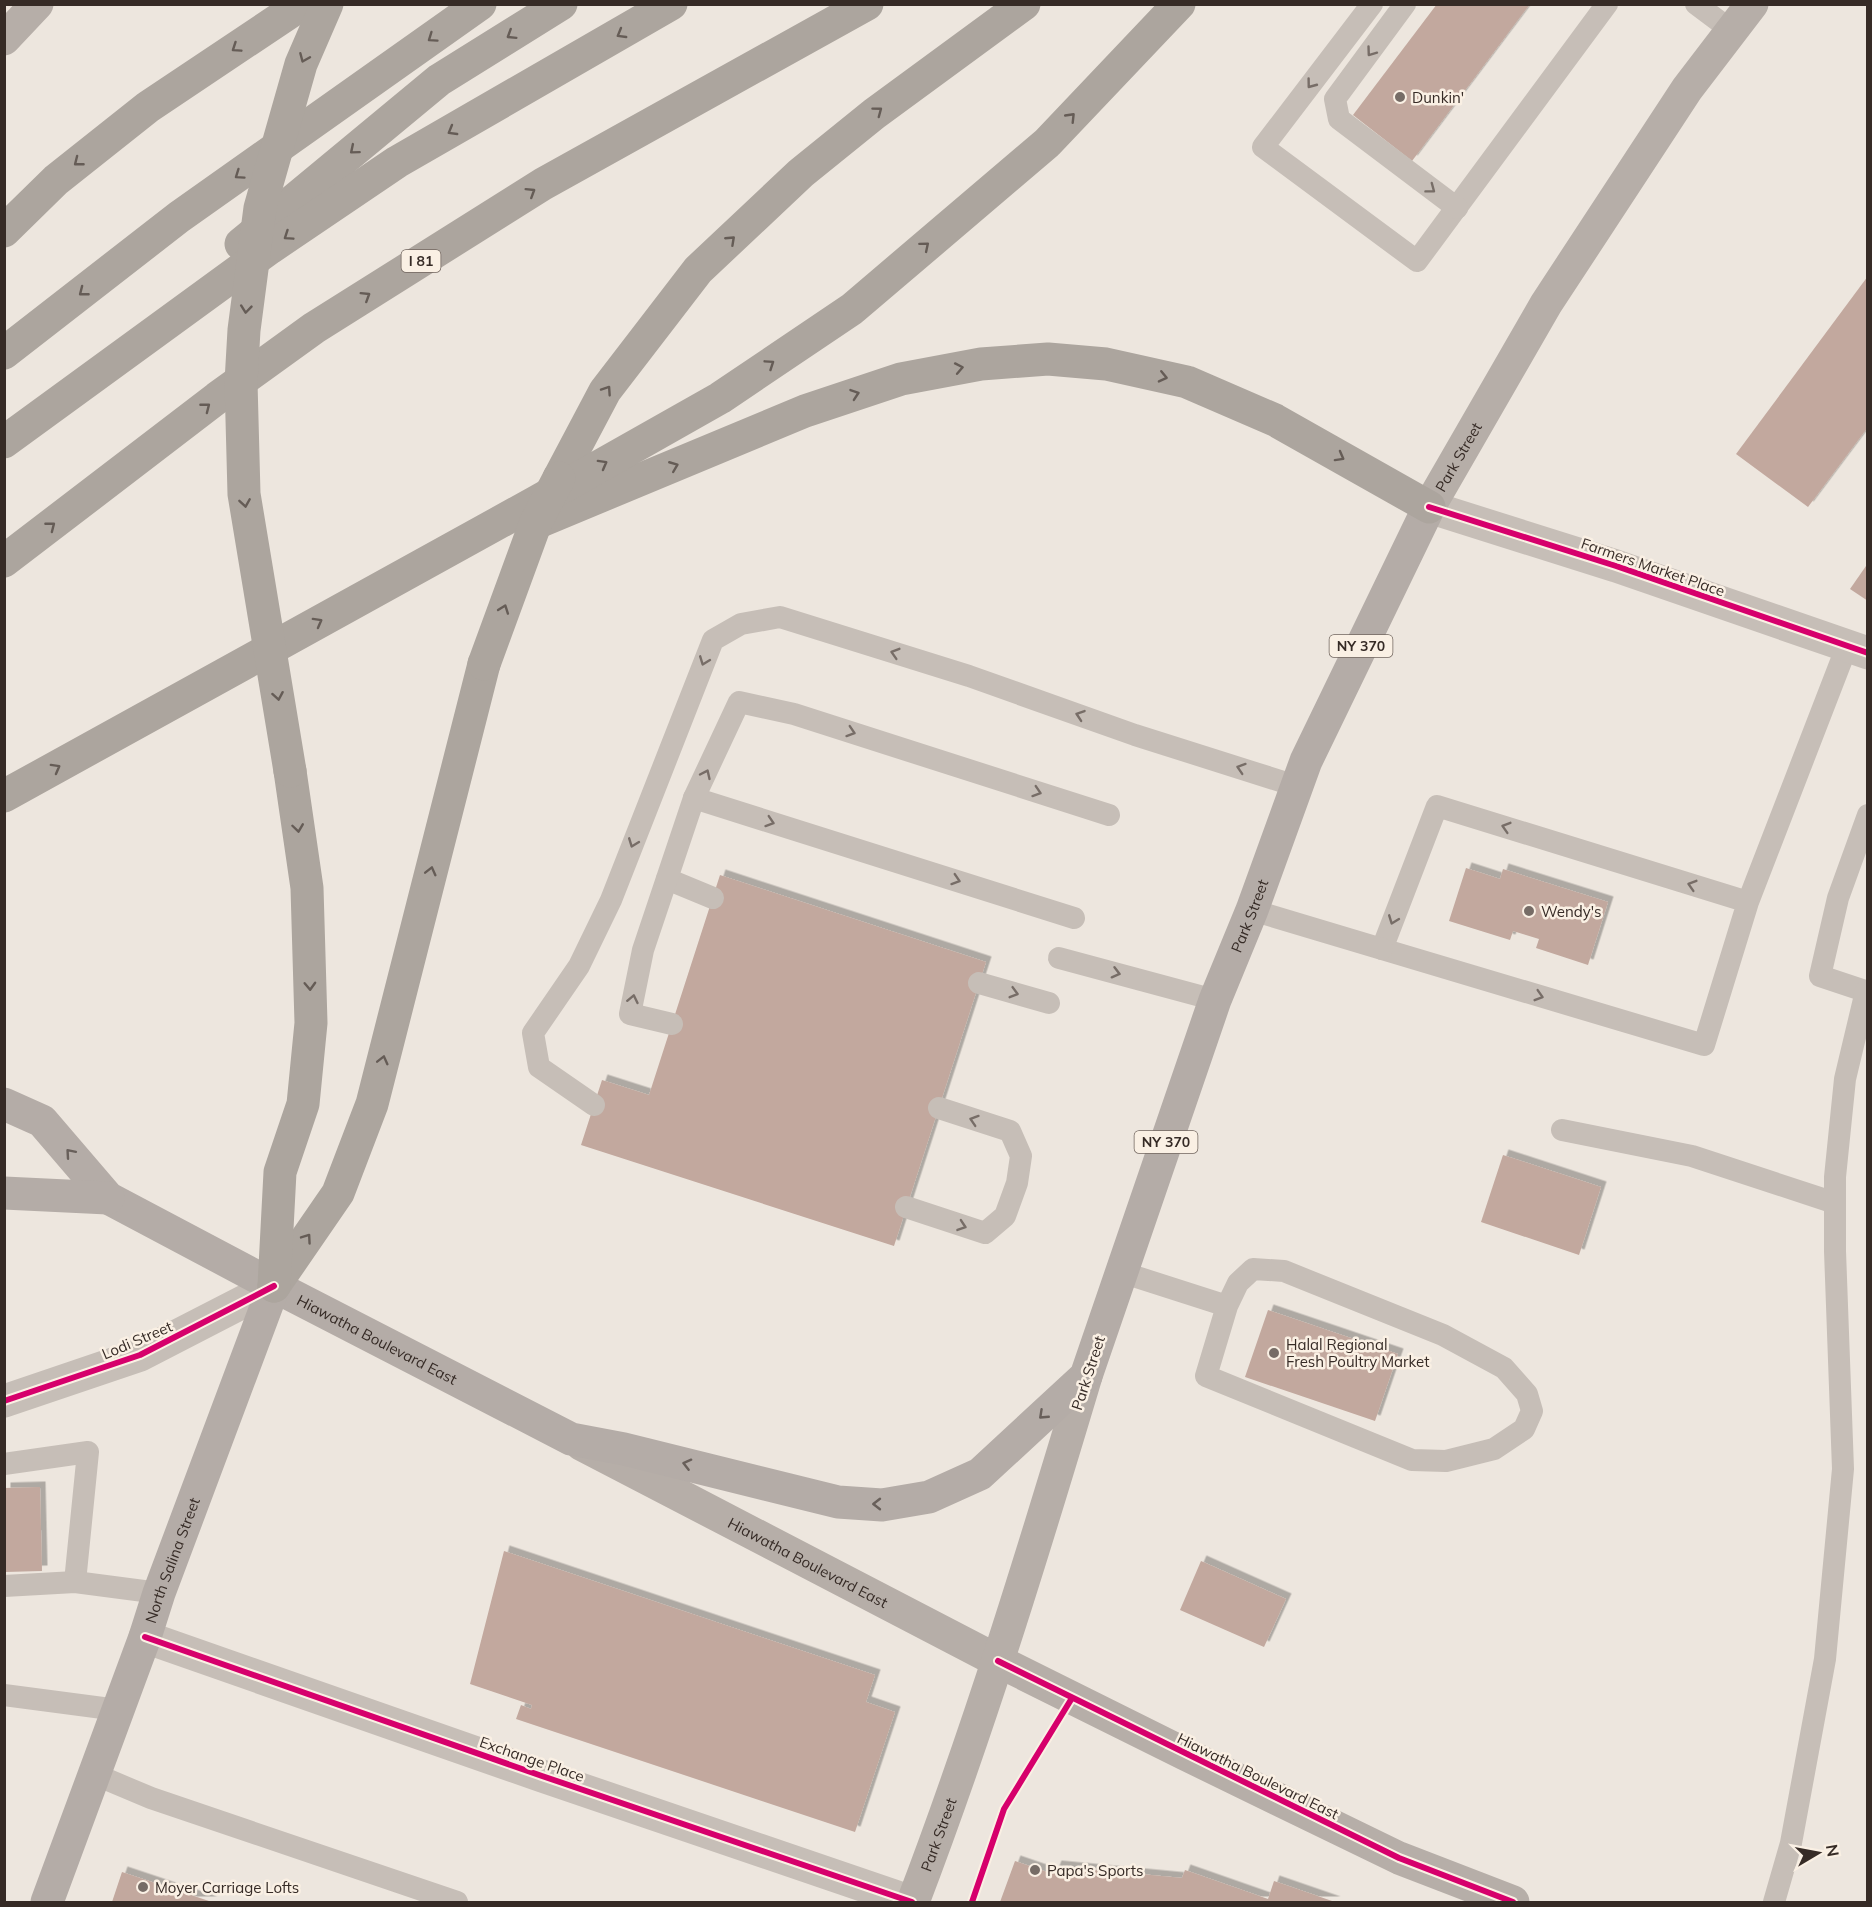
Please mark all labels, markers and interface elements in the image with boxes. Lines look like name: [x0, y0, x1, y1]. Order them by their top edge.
one-way arrow: [617, 26, 627, 38]
one-way arrow: [507, 28, 517, 40]
one-way arrow: [428, 31, 439, 42]
one-way arrow: [231, 41, 242, 52]
one-way arrow: [1367, 45, 1378, 56]
one-way arrow: [299, 52, 311, 63]
one-way arrow: [1307, 78, 1318, 89]
place label: Dunkin': [1412, 88, 1464, 107]
marker: Dunkin': [1393, 90, 1407, 104]
one-way arrow: [871, 108, 882, 119]
one-way arrow: [1064, 113, 1075, 124]
one-way arrow: [447, 124, 458, 135]
one-way arrow: [350, 143, 361, 154]
one-way arrow: [74, 155, 85, 166]
one-way arrow: [234, 168, 245, 179]
one-way arrow: [1425, 181, 1436, 192]
one-way arrow: [525, 187, 535, 199]
one-way arrow: [283, 229, 294, 240]
one-way arrow: [724, 236, 735, 247]
one-way arrow: [918, 242, 929, 253]
road number: I 81: [402, 250, 440, 272]
one-way arrow: [79, 285, 90, 296]
one-way arrow: [359, 292, 370, 303]
one-way arrow: [240, 304, 253, 313]
one-way arrow: [764, 360, 775, 371]
one-way arrow: [953, 362, 963, 375]
one-way arrow: [1158, 369, 1168, 382]
one-way arrow: [600, 385, 611, 396]
one-way arrow: [849, 389, 860, 402]
one-way arrow: [199, 403, 210, 414]
street label: Park Street: [1430, 419, 1485, 495]
one-way arrow: [1334, 450, 1344, 461]
one-way arrow: [597, 460, 607, 471]
one-way arrow: [668, 461, 679, 473]
one-way arrow: [238, 498, 251, 508]
one-way arrow: [44, 522, 55, 533]
street label: Farmers Market Place: [1579, 534, 1727, 600]
one-way arrow: [497, 604, 509, 615]
one-way arrow: [312, 618, 322, 630]
road number: NY 370: [1330, 635, 1392, 657]
one-way arrow: [890, 648, 901, 660]
one-way arrow: [699, 655, 711, 666]
one-way arrow: [271, 691, 283, 700]
one-way arrow: [1075, 710, 1086, 723]
one-way arrow: [845, 725, 856, 737]
one-way arrow: [50, 763, 60, 775]
one-way arrow: [1236, 763, 1247, 776]
one-way arrow: [698, 769, 710, 780]
one-way arrow: [1031, 785, 1042, 797]
one-way arrow: [764, 815, 775, 827]
one-way arrow: [1501, 822, 1512, 834]
one-way arrow: [292, 824, 304, 833]
one-way arrow: [628, 837, 640, 848]
one-way arrow: [424, 867, 436, 877]
one-way arrow: [950, 873, 961, 886]
street label: Park Street: [1226, 876, 1272, 955]
one-way arrow: [1687, 880, 1698, 892]
place label: Wendy's: [1541, 902, 1601, 921]
marker: Wendy's: [1522, 904, 1536, 918]
one-way arrow: [1387, 914, 1400, 925]
one-way arrow: [1110, 966, 1120, 979]
one-way arrow: [303, 981, 316, 990]
one-way arrow: [1008, 986, 1019, 998]
one-way arrow: [1533, 989, 1544, 1001]
one-way arrow: [626, 994, 639, 1004]
one-way arrow: [375, 1056, 388, 1066]
one-way arrow: [969, 1115, 980, 1127]
road number: NY 370: [1134, 1131, 1198, 1153]
one-way arrow: [66, 1149, 77, 1160]
one-way arrow: [956, 1218, 967, 1231]
one-way arrow: [300, 1234, 311, 1245]
street label: Hiawatha Boulevard East: [294, 1290, 460, 1388]
street label: Lodi Street: [99, 1317, 175, 1363]
street label: Park Street: [1067, 1333, 1109, 1413]
place label: Halal Regional Fresh Poultry Market: [1286, 1335, 1429, 1371]
marker: Halal Regional Fresh Poultry Market: [1267, 1346, 1281, 1360]
one-way arrow: [1039, 1408, 1050, 1419]
one-way arrow: [682, 1459, 692, 1472]
street label: North Salina Street: [141, 1495, 204, 1625]
one-way arrow: [872, 1498, 881, 1510]
street label: Hiawatha Boulevard East: [725, 1513, 891, 1612]
street label: Hiawatha Boulevard East: [1174, 1729, 1342, 1823]
street label: Exchange Place: [477, 1732, 587, 1786]
street label: Park Street: [916, 1795, 960, 1874]
north arrow: [1788, 1823, 1848, 1883]
text: N: [1822, 1843, 1844, 1858]
place label: Papa's Sports: [1047, 1861, 1144, 1880]
marker: Papa's Sports: [1028, 1863, 1042, 1877]
place label: Moyer Carriage Lofts: [155, 1878, 299, 1897]
marker: Moyer Carriage Lofts: [136, 1880, 150, 1894]

